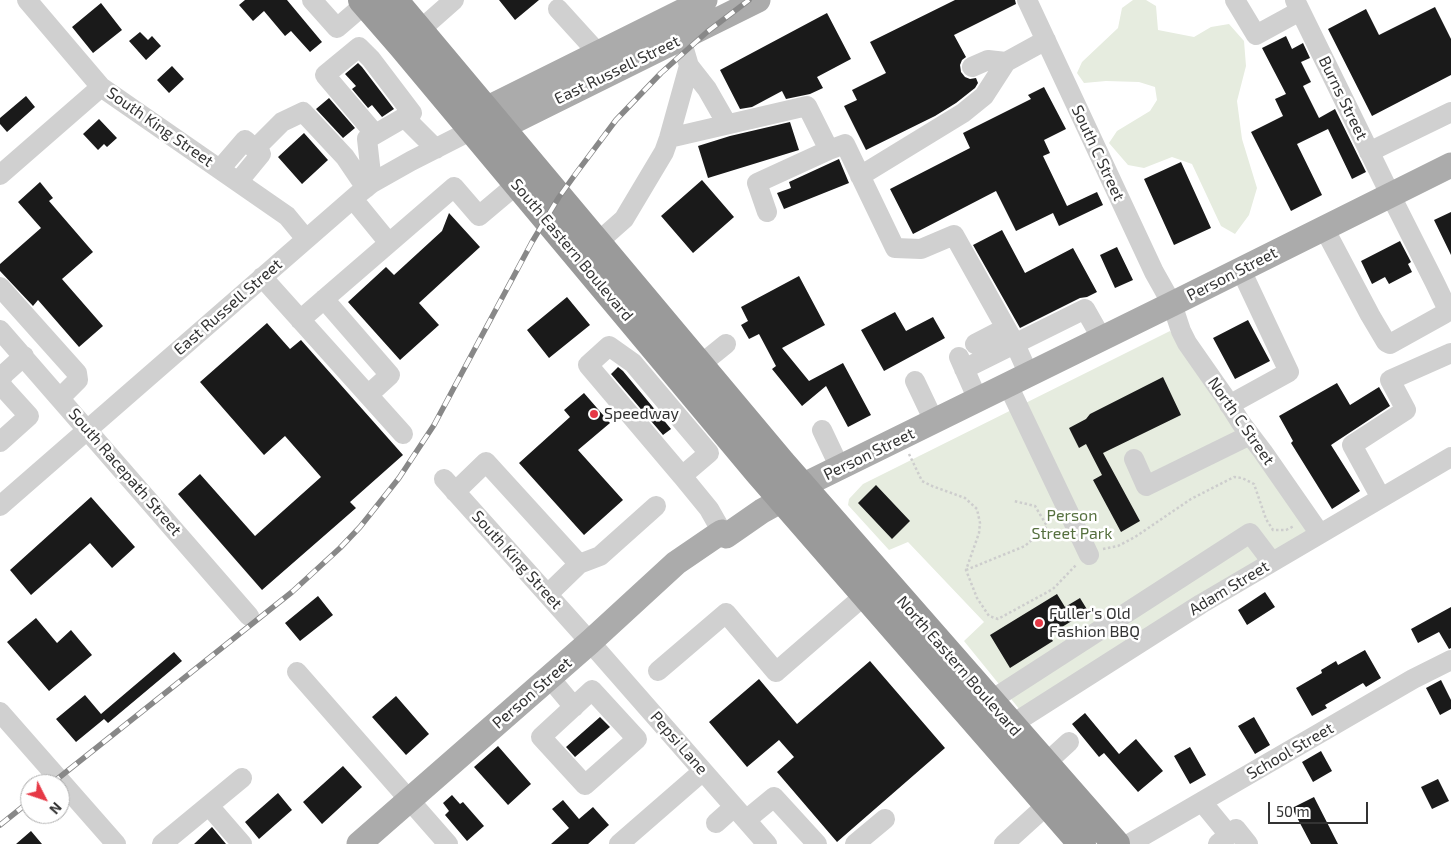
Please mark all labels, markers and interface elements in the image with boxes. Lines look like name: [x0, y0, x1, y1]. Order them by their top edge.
street label: East Russell Street: [551, 31, 683, 109]
street label: Burns Street: [1314, 53, 1372, 143]
street label: South King Street: [103, 83, 217, 171]
street label: South C Street: [1067, 102, 1129, 204]
street label: South Eastern Boulevard: [507, 175, 637, 325]
street label: Person Street: [1184, 243, 1280, 305]
street label: East Russell Street: [170, 255, 286, 359]
street label: North C Street: [1204, 373, 1278, 469]
street label: South Racepath Street: [64, 404, 186, 540]
place label: Speedway: [604, 404, 679, 424]
marker: Speedway: [588, 408, 600, 420]
street label: Person Street: [820, 424, 918, 484]
park label: Person Street Park: [1032, 506, 1112, 544]
street label: South King Street: [468, 507, 566, 613]
street label: Adam Street: [1186, 557, 1272, 619]
street label: North Eastern Boulevard: [893, 592, 1025, 740]
place label: Fuller's Old Fashion BBQ: [1049, 604, 1140, 642]
marker: Fuller's Old Fashion BBQ: [1033, 617, 1045, 629]
street label: Person Street: [488, 653, 576, 733]
street label: Pepsi Lane: [646, 707, 712, 779]
street label: School Street: [1243, 718, 1337, 784]
north arrow: [20, 774, 70, 824]
scale bar: [1271, 792, 1371, 824]
text: N: [46, 799, 66, 818]
text: 50 m: [1276, 802, 1310, 820]

